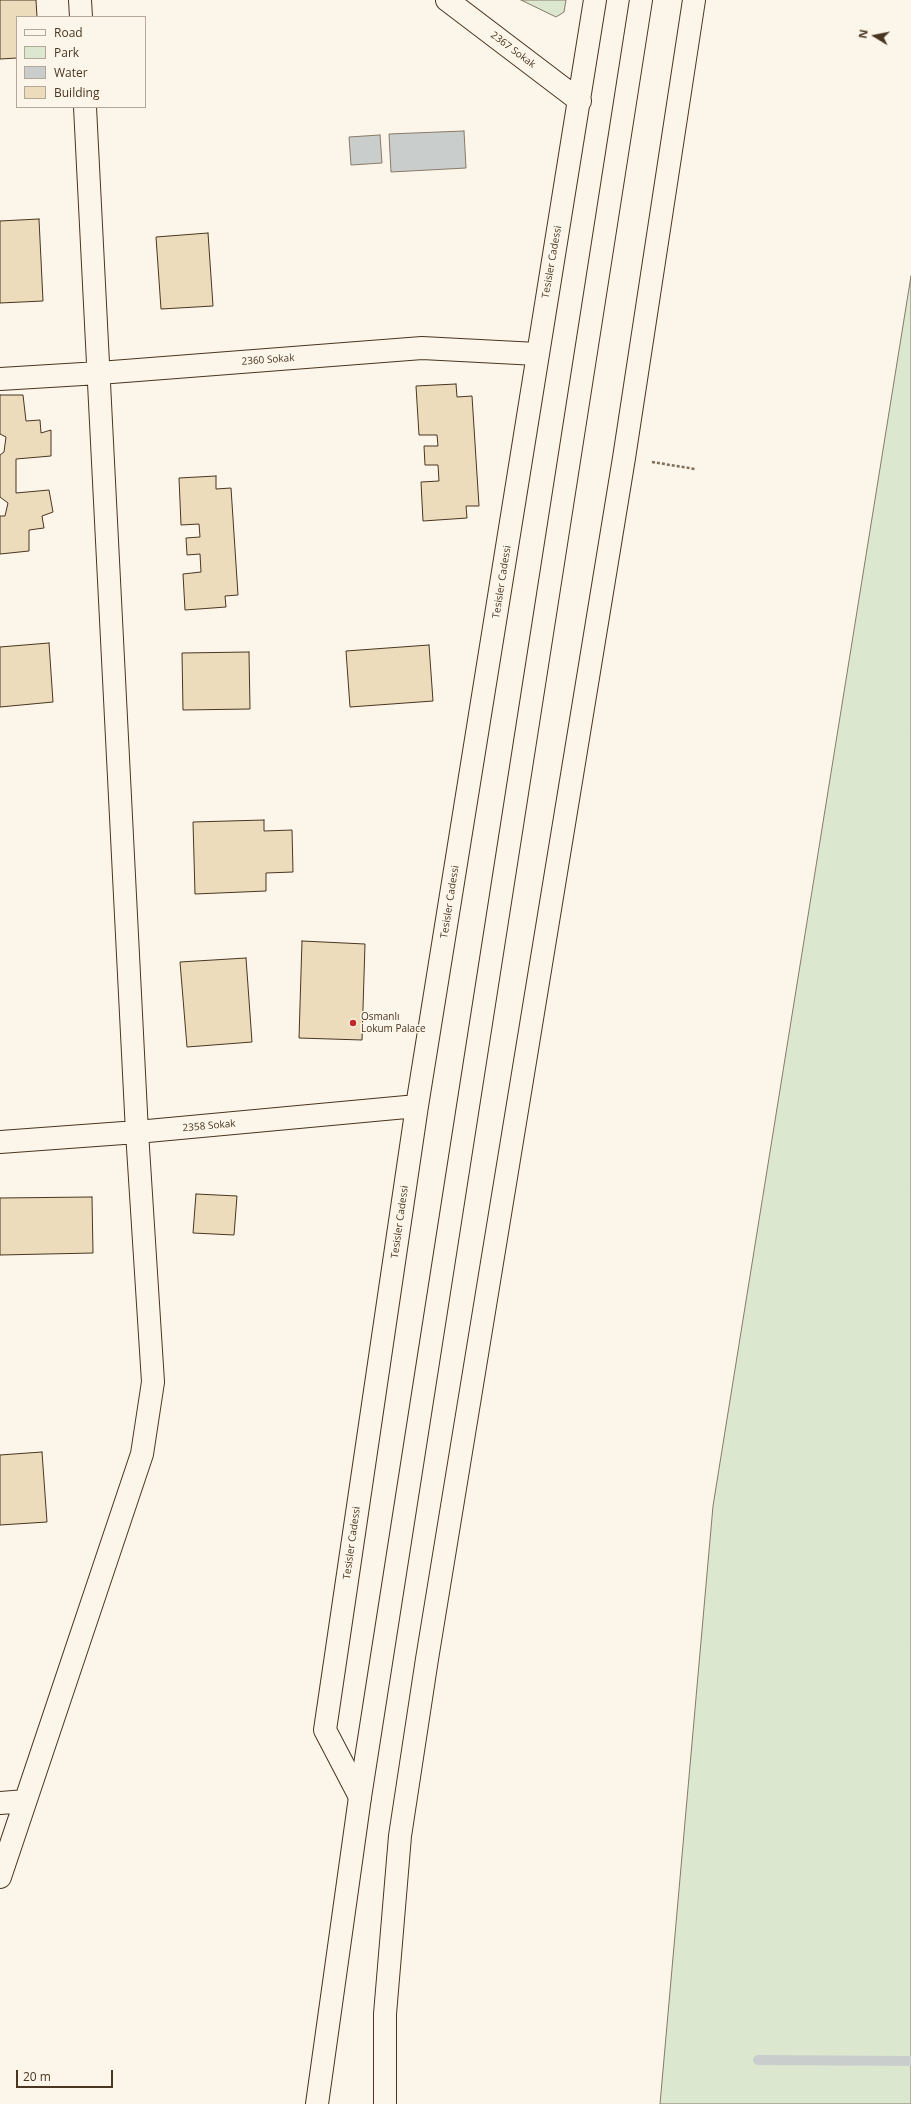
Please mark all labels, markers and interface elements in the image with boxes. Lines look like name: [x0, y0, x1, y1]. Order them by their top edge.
legend: [16, 16, 146, 108]
north arrow: [855, 16, 895, 56]
text: Road: [54, 24, 83, 41]
text: N: [855, 28, 871, 40]
street label: 2367 Sokak: [488, 29, 538, 71]
text: Park: [54, 44, 79, 61]
text: Water: [54, 64, 88, 81]
text: Building: [54, 84, 99, 101]
street label: Tesisler Cadessi: [540, 225, 564, 299]
street label: 2360 Sokak: [241, 352, 295, 368]
street label: Tesisler Cadessi: [490, 545, 514, 619]
street label: Tesisler Cadessi: [438, 865, 462, 939]
place label: Osmanlı Lokum Palace: [361, 1011, 426, 1034]
marker: Osmanlı Lokum Palace: [348, 1018, 358, 1028]
street label: 2358 Sokak: [182, 1118, 236, 1134]
street label: Tesisler Cadessi: [389, 1185, 411, 1259]
street label: Tesisler Cadessi: [341, 1506, 363, 1580]
scale bar: [18, 2062, 115, 2088]
text: 20 m: [23, 2068, 51, 2085]

